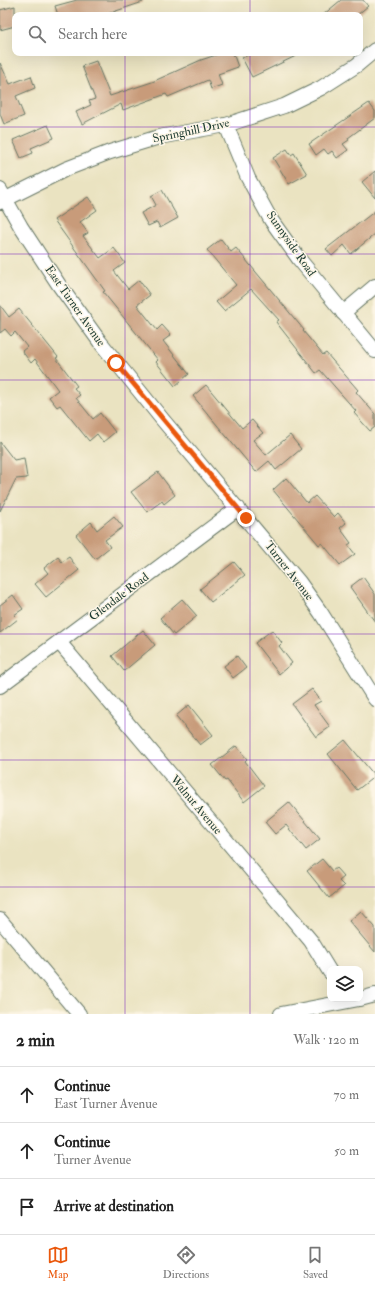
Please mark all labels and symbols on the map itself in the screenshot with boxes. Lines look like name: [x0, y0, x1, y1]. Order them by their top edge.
street label: Springhill Drive: [151, 116, 231, 146]
street label: Sunnyside Road: [263, 209, 319, 280]
street label: East Turner Avenue: [41, 263, 109, 349]
route start: [107, 354, 125, 372]
route end: [237, 509, 255, 527]
street label: Turner Avenue: [261, 538, 317, 604]
street label: Glendale Road: [86, 570, 152, 624]
street label: Walnut Avenue: [166, 772, 225, 838]

